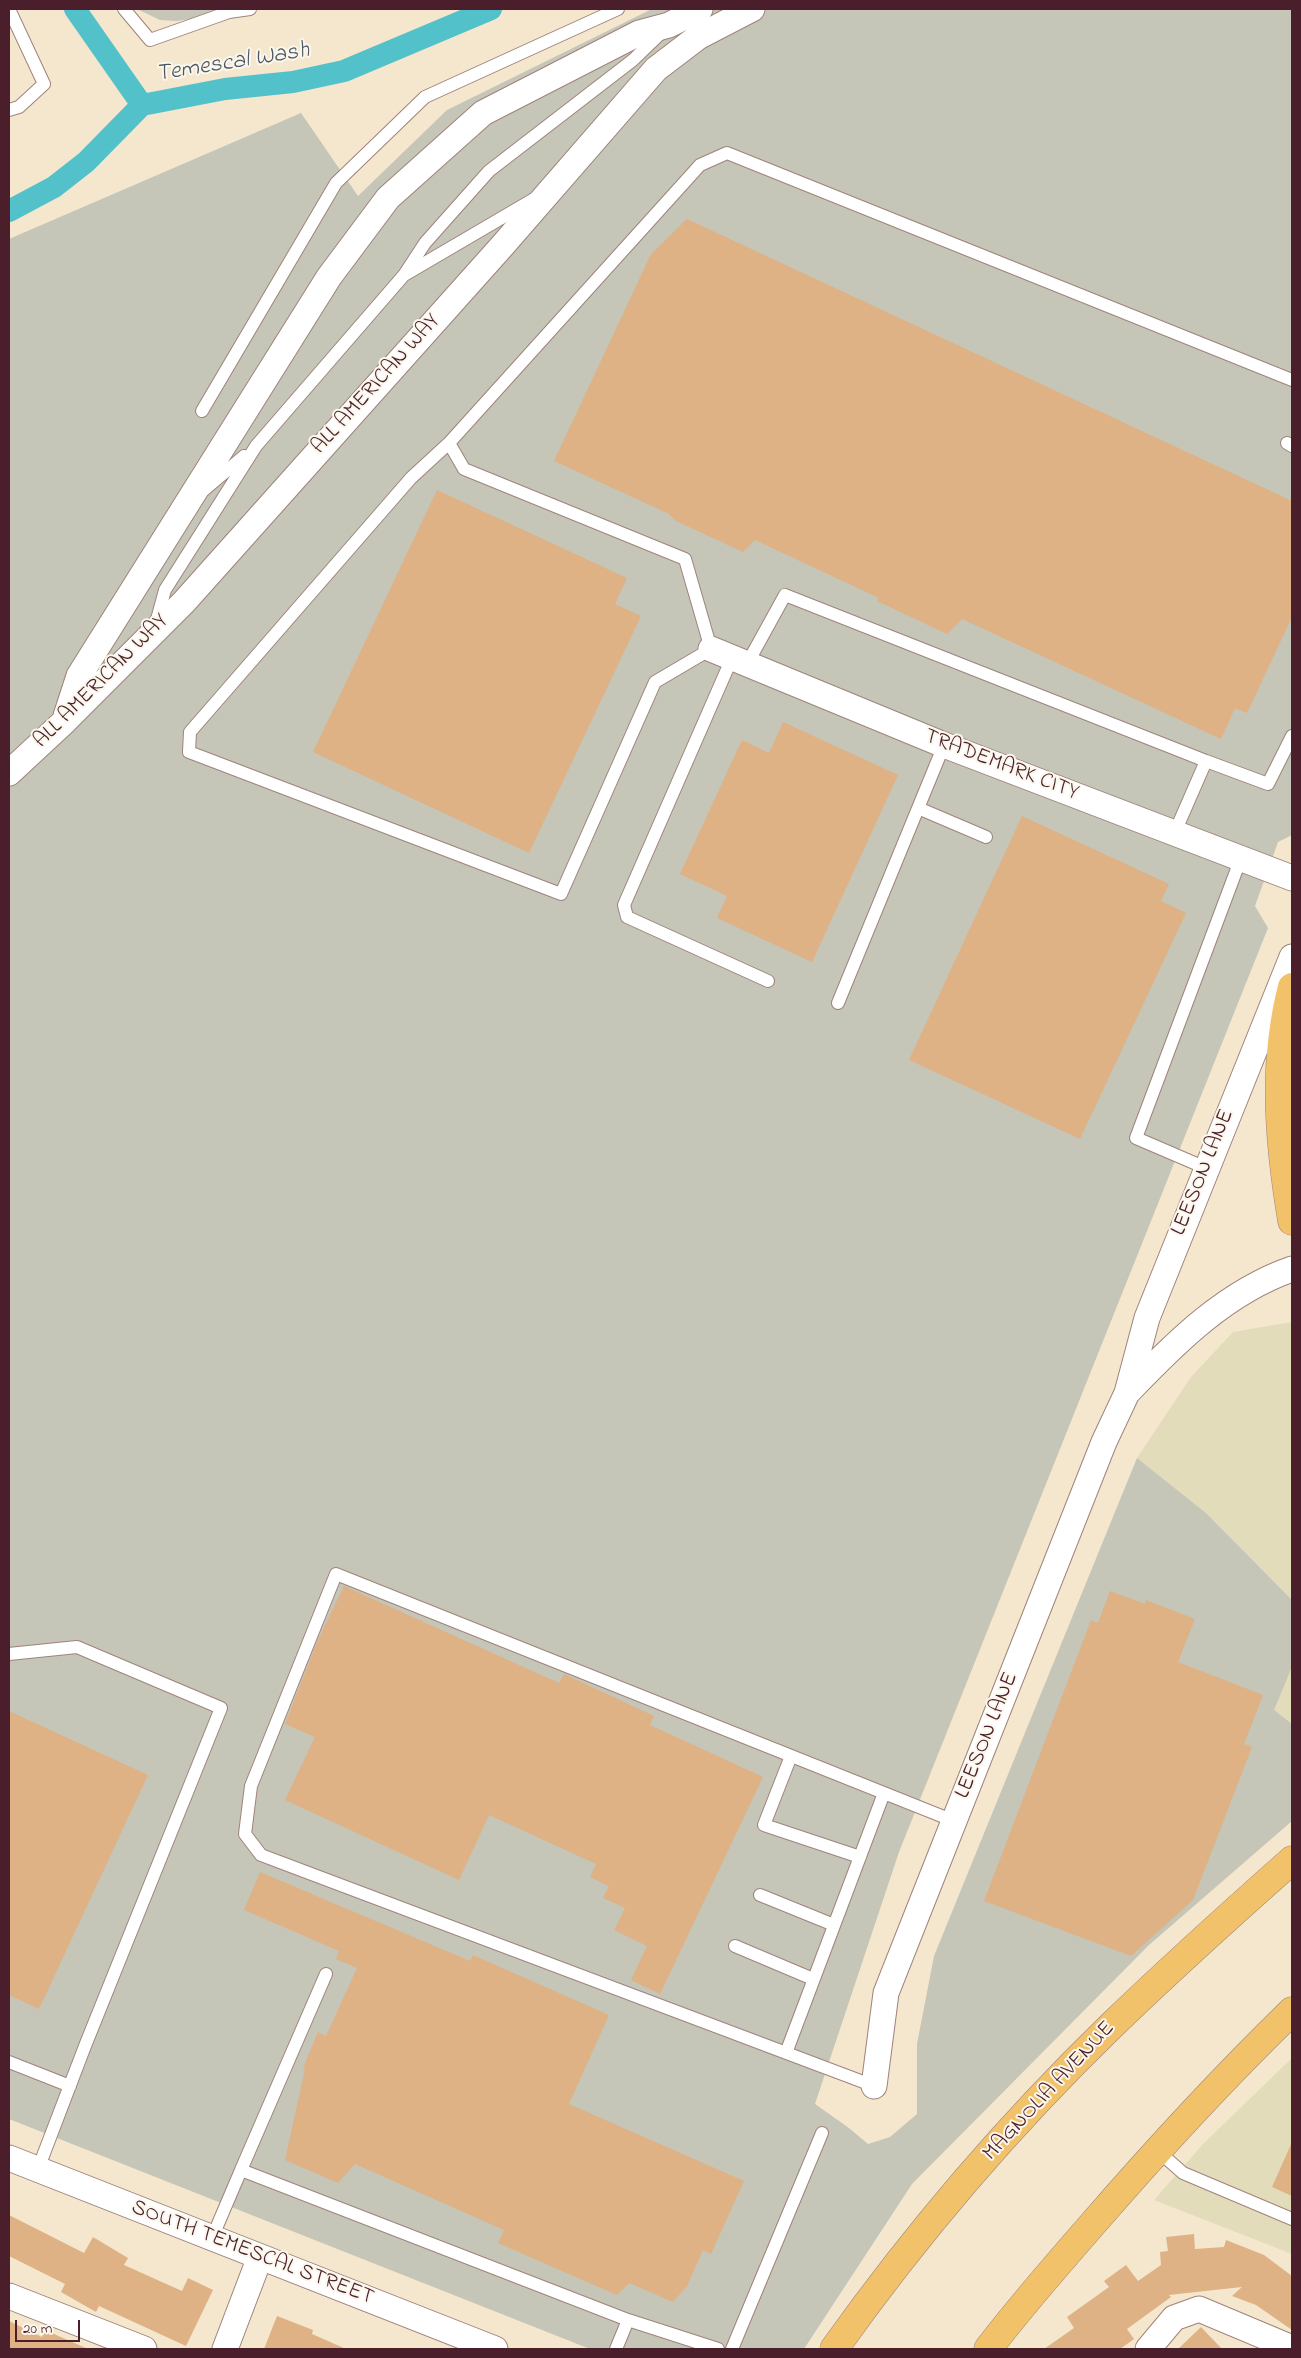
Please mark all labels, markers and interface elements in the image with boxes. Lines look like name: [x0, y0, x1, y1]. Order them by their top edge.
water label: Temescal Wash: [154, 38, 312, 90]
street label: ALL AMERICAN WAY: [307, 309, 447, 461]
street label: ALL AMERICAN WAY: [29, 609, 175, 755]
street label: TRADEMARK CITY: [920, 724, 1082, 808]
street label: LEESON LANE: [1167, 1106, 1241, 1240]
street label: LEESON LANE: [951, 1669, 1025, 1803]
street label: MAGNOLIA AVENUE: [978, 2017, 1122, 2167]
street label: SOUTH TEMESCAL STREET: [127, 2196, 377, 2312]
scale bar: [18, 2310, 82, 2342]
text: 20 m: [23, 2318, 52, 2340]

